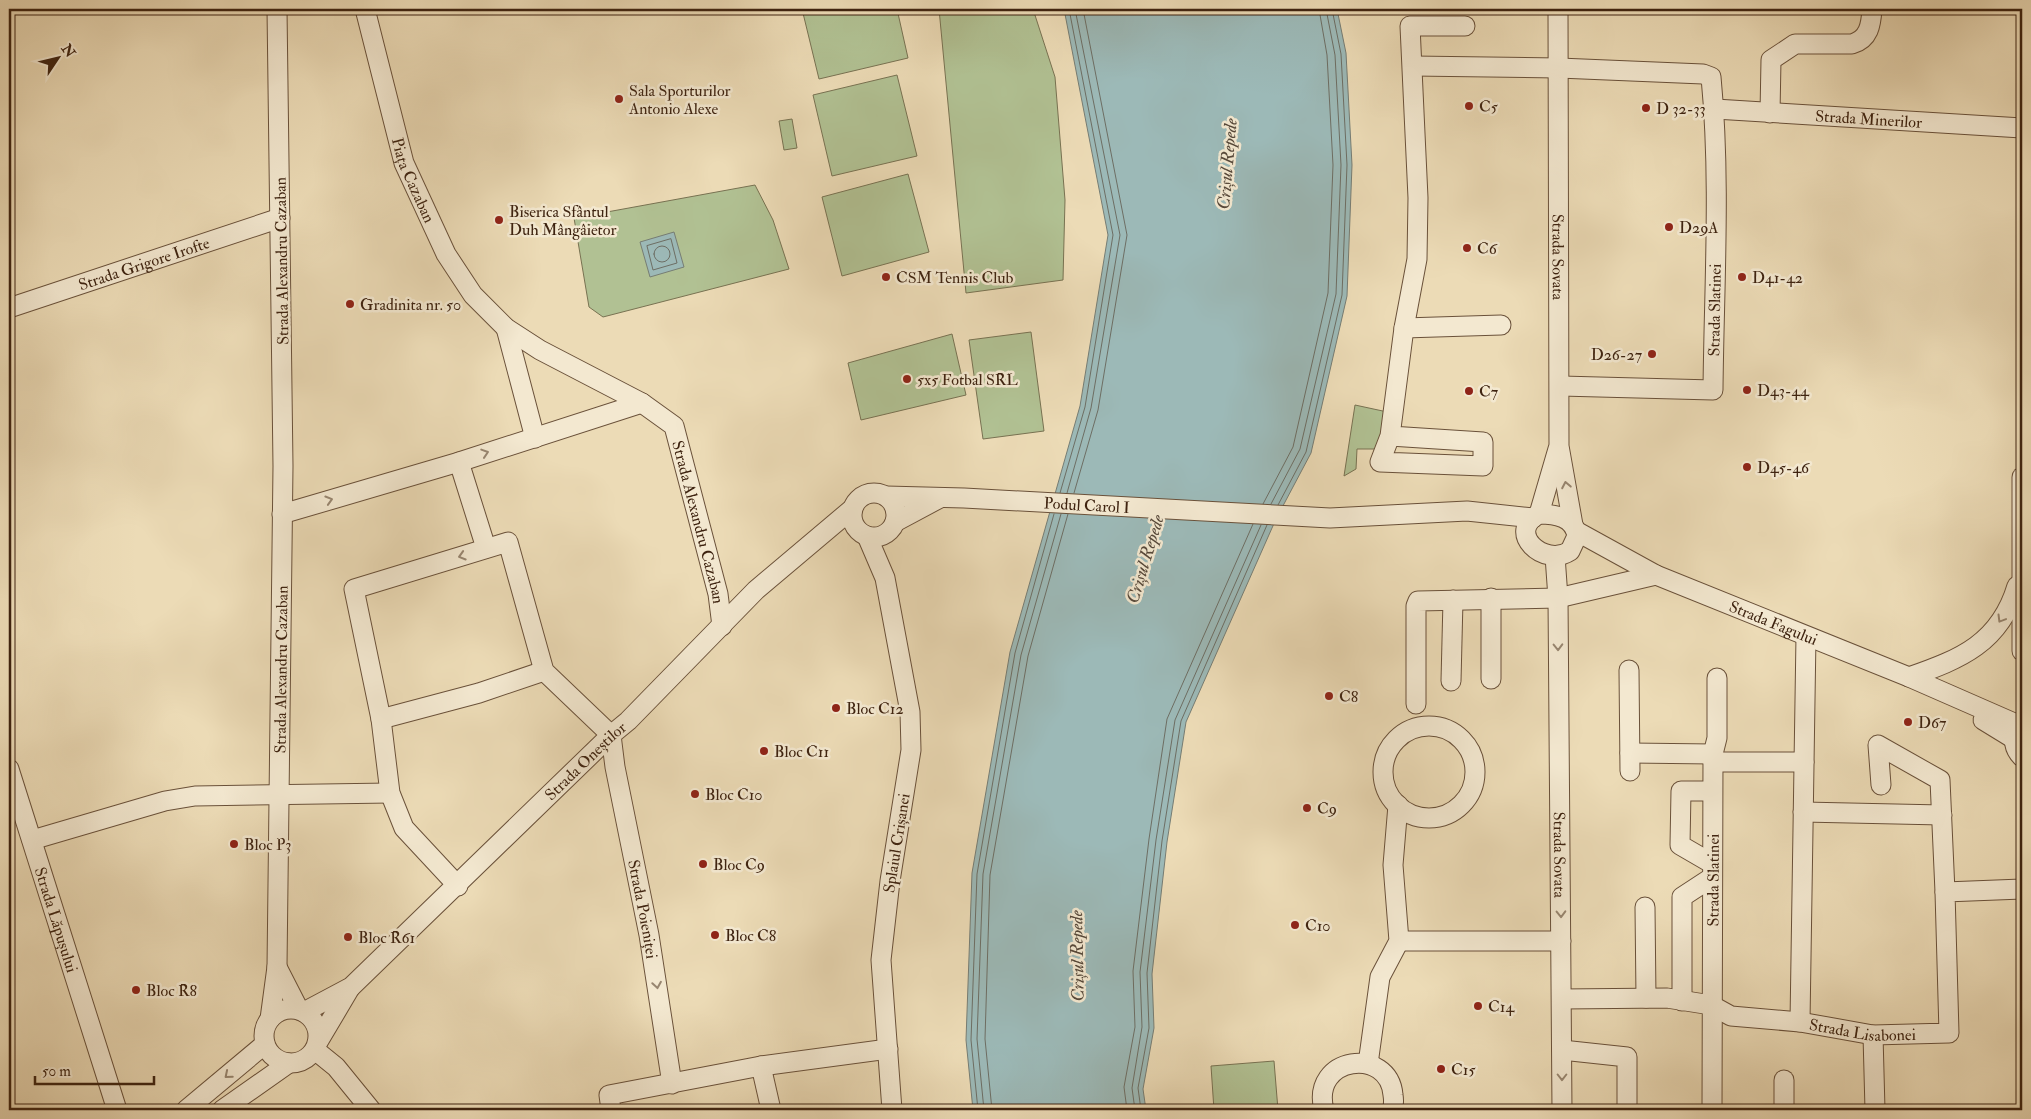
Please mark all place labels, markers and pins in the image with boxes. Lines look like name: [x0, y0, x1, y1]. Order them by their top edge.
place label: Sala Sporturilor Antonio Alexe: [628, 81, 731, 119]
marker: Sala Sporturilor Antonio Alexe: [613, 93, 625, 105]
place label: C5: [1479, 97, 1498, 117]
place label: D 32-33: [1656, 99, 1706, 119]
marker: C5: [1463, 100, 1475, 112]
marker: D 32-33: [1640, 102, 1652, 114]
place label: Biserica Sfântul Duh Mângâietor: [509, 202, 616, 240]
marker: Biserica Sfântul Duh Mângâietor: [493, 214, 505, 226]
place label: D29A: [1679, 218, 1719, 238]
marker: D29A: [1663, 221, 1675, 233]
place label: C6: [1477, 239, 1498, 259]
marker: C6: [1461, 242, 1473, 254]
place label: CSM Tennis Club: [896, 268, 1014, 288]
place label: D41-42: [1752, 268, 1803, 288]
marker: CSM Tennis Club: [880, 271, 892, 283]
marker: D41-42: [1736, 271, 1748, 283]
place label: Gradinita nr. 50: [360, 295, 461, 315]
marker: Gradinita nr. 50: [344, 298, 356, 310]
place label: D26-27: [1591, 345, 1643, 365]
marker: D26-27: [1646, 348, 1658, 360]
place label: 5x5 Fotbal SRL: [917, 370, 1018, 390]
marker: 5x5 Fotbal SRL: [901, 373, 913, 385]
place label: D43-44: [1757, 381, 1810, 401]
place label: C7: [1479, 382, 1499, 402]
marker: D43-44: [1741, 384, 1753, 396]
marker: C7: [1463, 385, 1475, 397]
place label: D45-46: [1757, 458, 1810, 478]
marker: D45-46: [1741, 461, 1753, 473]
place label: C8: [1339, 687, 1359, 707]
marker: C8: [1323, 690, 1335, 702]
place label: Bloc C12: [846, 699, 904, 719]
marker: Bloc C12: [830, 702, 842, 714]
place label: D67: [1918, 713, 1947, 733]
marker: D67: [1902, 716, 1914, 728]
place label: Bloc C11: [774, 742, 829, 762]
marker: Bloc C11: [758, 745, 770, 757]
place label: Bloc C10: [705, 785, 763, 805]
marker: Bloc C10: [689, 788, 701, 800]
place label: C9: [1317, 799, 1337, 819]
marker: C9: [1301, 802, 1313, 814]
place label: Bloc P3: [244, 835, 291, 855]
marker: Bloc P3: [228, 838, 240, 850]
place label: Bloc C9: [713, 855, 765, 875]
marker: Bloc C9: [697, 858, 709, 870]
place label: C10: [1305, 916, 1331, 936]
marker: C10: [1289, 919, 1301, 931]
place label: Bloc C8: [725, 926, 777, 946]
place label: Bloc R61: [358, 928, 415, 948]
marker: Bloc C8: [709, 929, 721, 941]
marker: Bloc R61: [342, 931, 354, 943]
place label: Bloc R8: [146, 981, 197, 1001]
marker: Bloc R8: [130, 984, 142, 996]
place label: C14: [1488, 997, 1515, 1017]
marker: C14: [1472, 1000, 1484, 1012]
place label: C15: [1451, 1060, 1475, 1080]
marker: C15: [1435, 1063, 1447, 1075]

